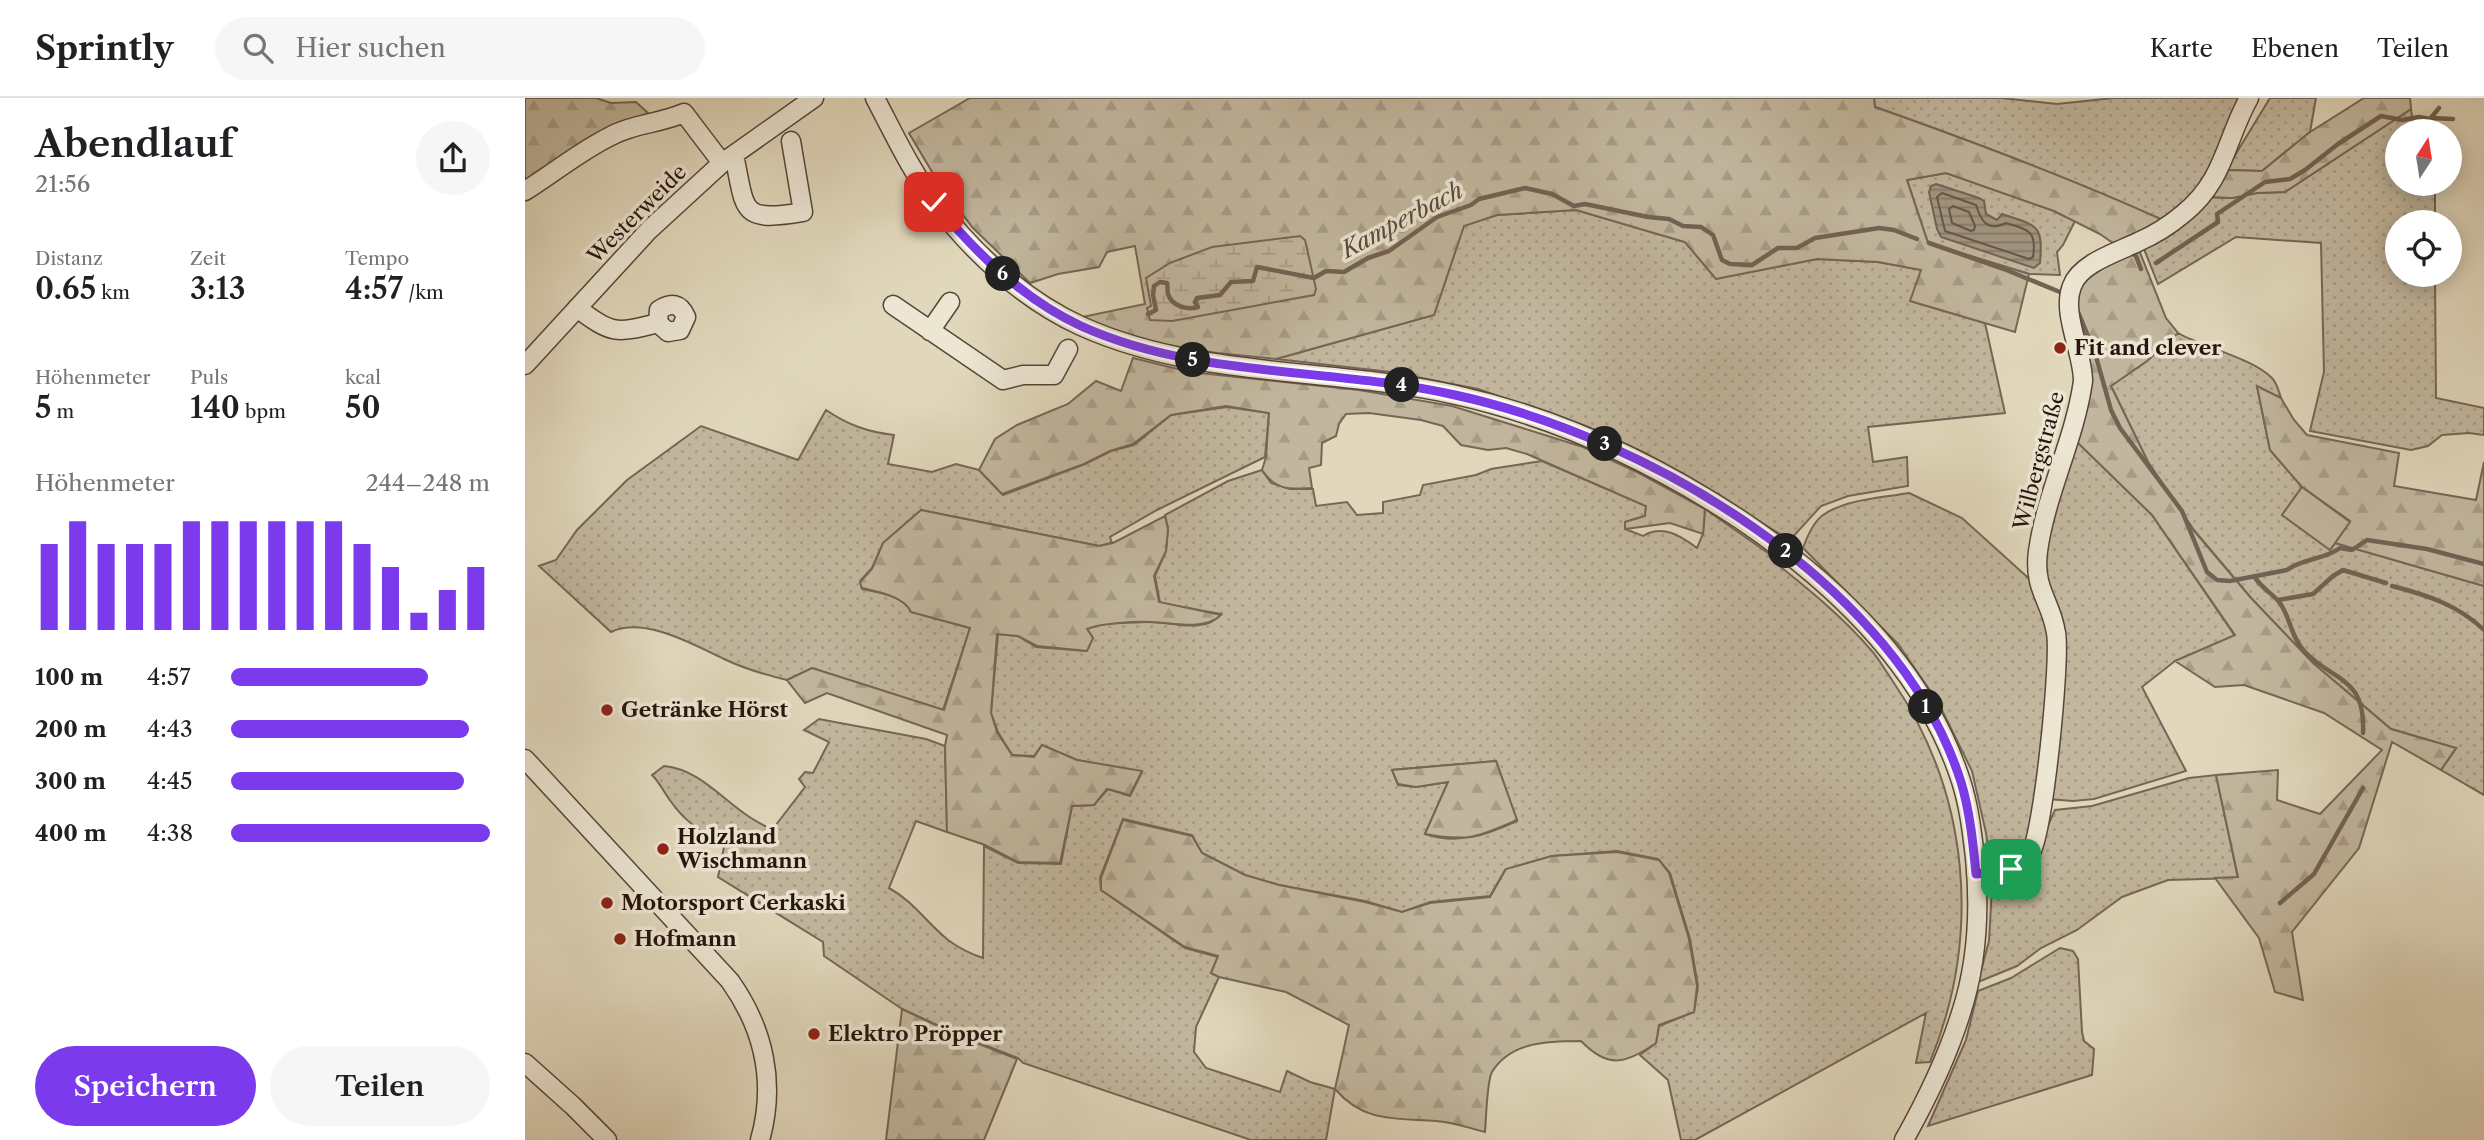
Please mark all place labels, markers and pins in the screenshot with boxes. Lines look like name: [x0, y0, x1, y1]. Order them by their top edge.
pin: [904, 172, 964, 232]
pin: 6: [986, 256, 1021, 292]
place label: Fit and clever: [2074, 335, 2222, 360]
marker: Fit and clever: [2052, 340, 2068, 356]
pin: 5: [1175, 342, 1211, 378]
pin: 4: [1385, 368, 1419, 402]
pin: 3: [1587, 426, 1623, 462]
pin: 2: [1769, 533, 1803, 568]
pin: 1: [1909, 690, 1943, 724]
place label: Getränke Hörst: [621, 697, 788, 722]
marker: Getränke Hörst: [599, 702, 615, 718]
place label: Holzland Wischmann: [676, 824, 808, 873]
pin: [1981, 839, 2041, 899]
marker: Holzland Wischmann: [655, 841, 671, 857]
place label: Motorsport Cerkaski: [621, 890, 846, 915]
marker: Motorsport Cerkaski: [599, 895, 615, 911]
place label: Hofmann: [634, 926, 737, 951]
marker: Hofmann: [612, 931, 628, 947]
place label: Elektro Pröpper: [828, 1021, 1003, 1046]
marker: Elektro Pröpper: [806, 1026, 822, 1042]

